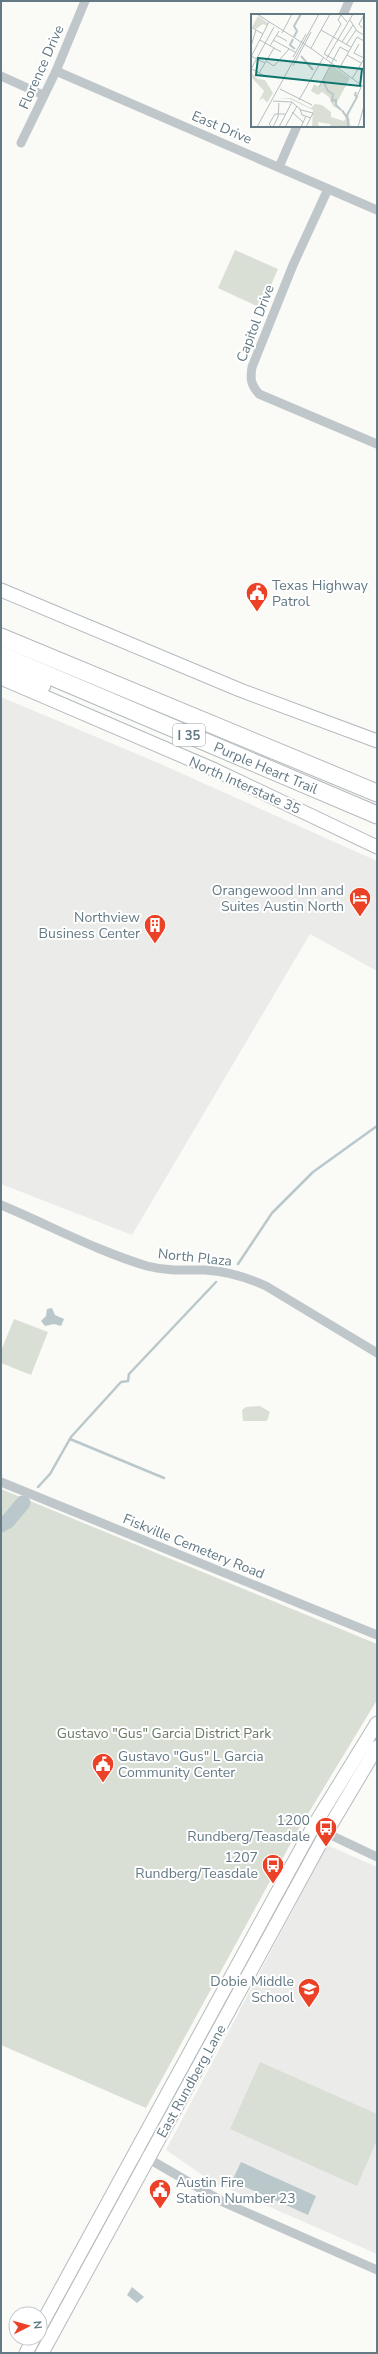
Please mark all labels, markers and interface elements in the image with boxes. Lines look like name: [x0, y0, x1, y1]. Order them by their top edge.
inset map: [251, 14, 364, 127]
street label: Florence Drive: [14, 22, 69, 112]
street label: East Drive: [189, 106, 255, 149]
street label: Capitol Drive: [232, 282, 279, 365]
place label: Texas Highway Patrol: [272, 576, 369, 611]
public building icon: Texas Highway Patrol: [244, 580, 270, 613]
road number: I 35: [173, 724, 205, 746]
street label: Purple Heart Trail: [211, 738, 322, 799]
street label: North Interstate 35: [186, 752, 304, 819]
place label: Orangewood Inn and Suites Austin North: [212, 881, 344, 916]
hotel icon: Orangewood Inn and Suites Austin North: [347, 885, 373, 918]
place label: Northview Business Center: [39, 908, 140, 943]
building icon: Northview Business Center: [142, 912, 168, 945]
street label: North Plaza: [157, 1244, 233, 1271]
street label: Fiskville Cemetery Road: [120, 1509, 267, 1584]
park label: Gustavo "Gus" Garcia District Park: [57, 1724, 272, 1743]
place label: Gustavo "Gus" L Garcia Community Center: [118, 1747, 264, 1782]
public building icon: Gustavo "Gus" L Garcia Community Center: [90, 1751, 116, 1784]
place label: 1200 Rundberg/Teasdale: [187, 1811, 310, 1846]
bus stop icon: 1200 Rundberg/Teasdale: [313, 1815, 339, 1848]
place label: 1207 Rundberg/Teasdale: [135, 1848, 258, 1883]
bus stop icon: 1207 Rundberg/Teasdale: [260, 1852, 286, 1885]
place label: Dobie Middle School: [210, 1972, 295, 2007]
school or university icon: Dobie Middle School: [296, 1976, 322, 2009]
street label: East Rundberg Lane: [152, 2021, 230, 2141]
place label: Austin Fire Station Number 23: [176, 2173, 296, 2208]
public building icon: Austin Fire Station Number 23: [147, 2177, 173, 2210]
north arrow: [8, 2306, 48, 2346]
text: N: [30, 2320, 45, 2330]

